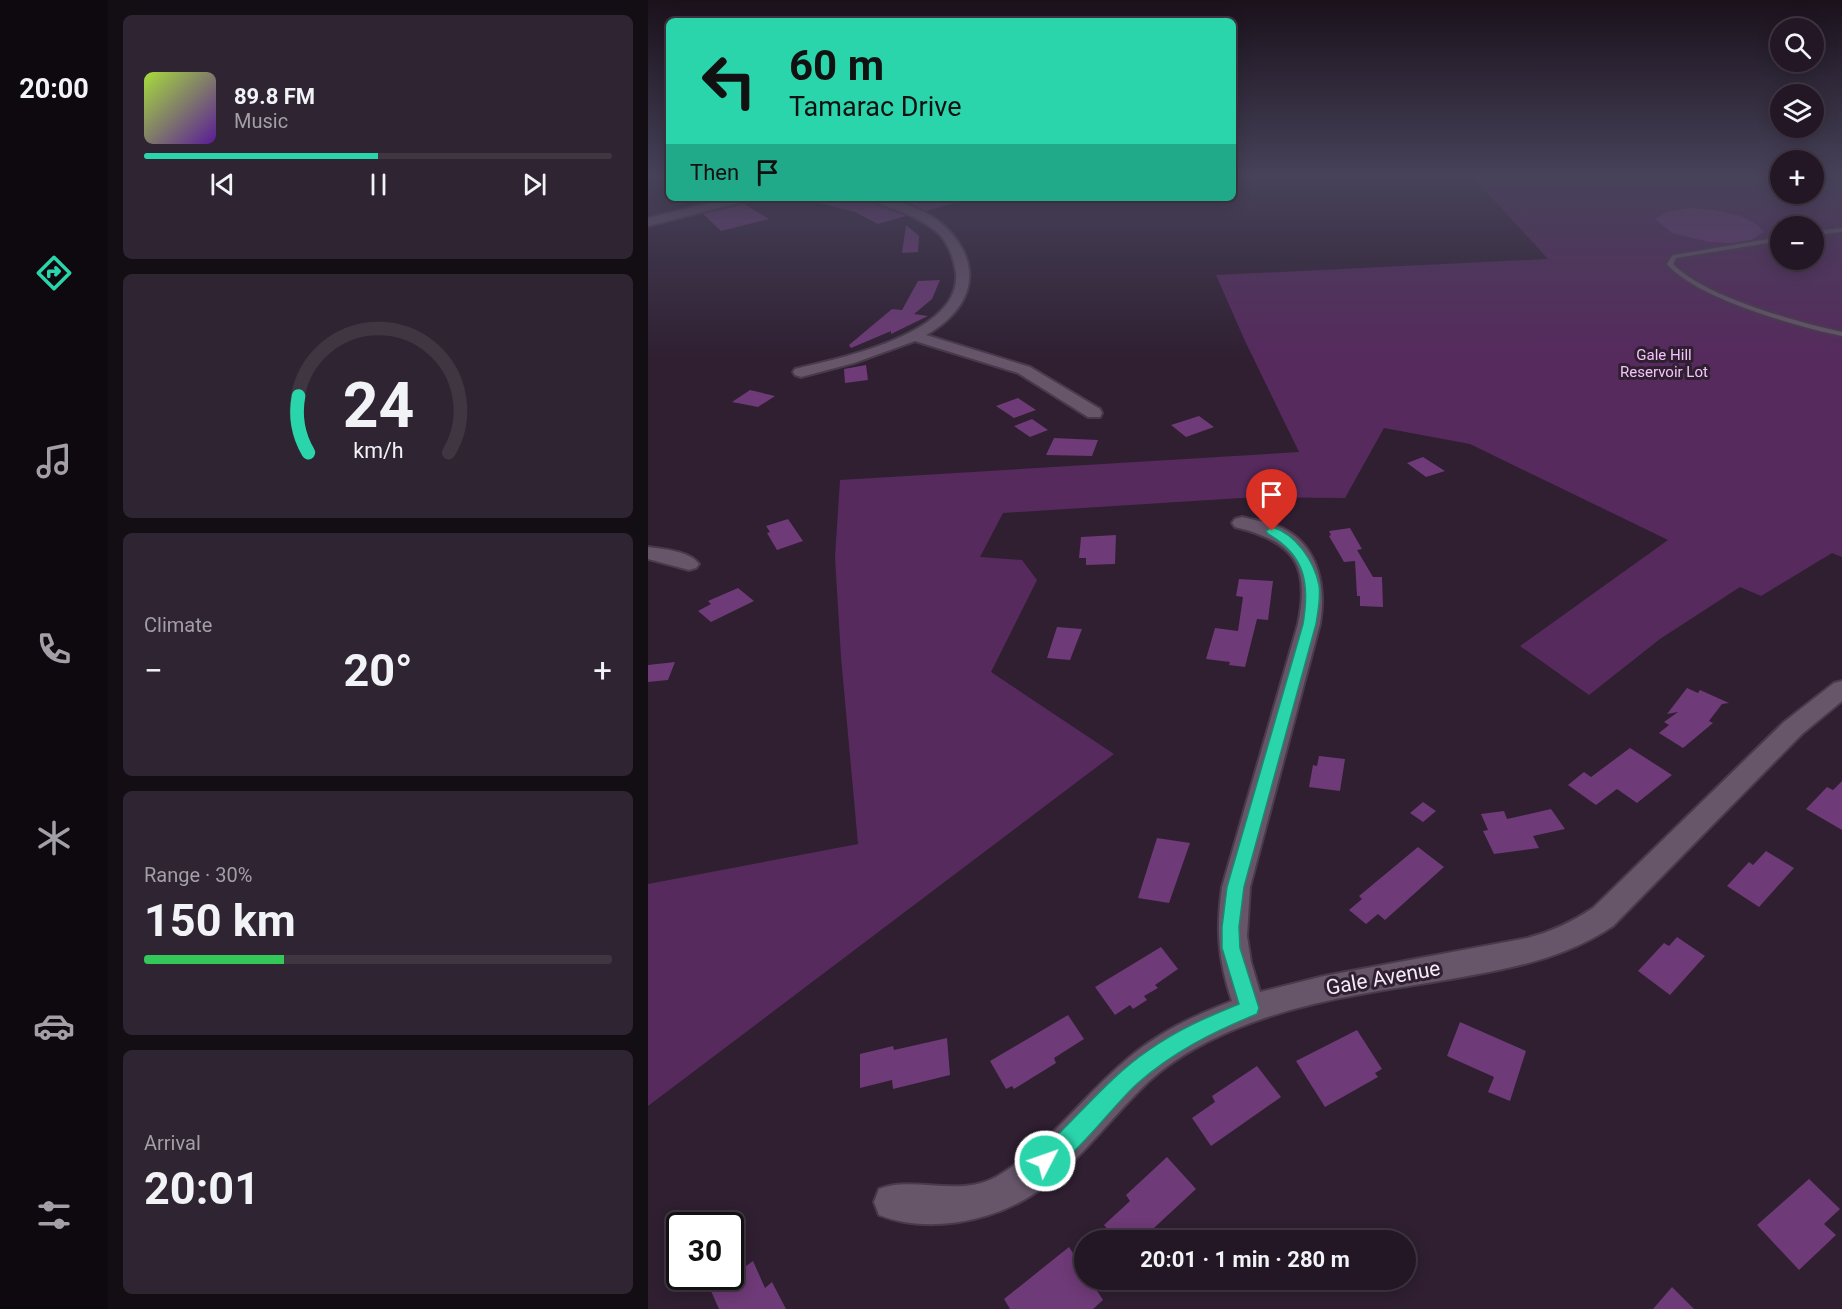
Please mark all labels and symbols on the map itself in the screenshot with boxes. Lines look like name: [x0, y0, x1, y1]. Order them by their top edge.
park label: Gale Hill Reservoir Lot: [1620, 346, 1708, 381]
pin: [1246, 469, 1297, 531]
street label: Gale Avenue: [1324, 956, 1442, 1000]
position arrow: [1013, 1129, 1077, 1193]
speed limit sign: 30: [666, 1212, 744, 1290]

